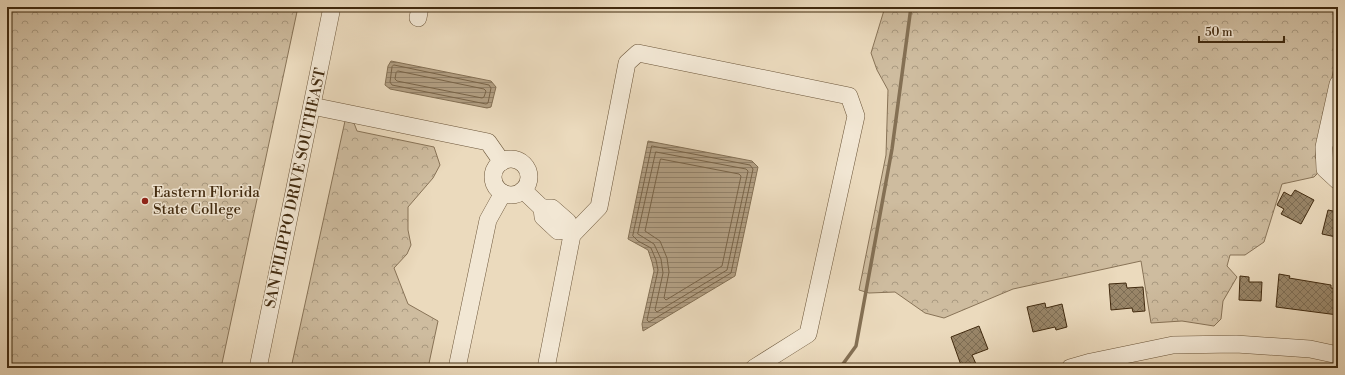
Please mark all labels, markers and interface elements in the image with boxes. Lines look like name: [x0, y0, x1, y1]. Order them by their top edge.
scale bar: [1199, 18, 1284, 44]
text: 50 m: [1205, 25, 1233, 40]
street label: SAN FILIPPO DRIVE SOUTHEAST: [261, 66, 330, 310]
place label: Eastern Florida State College: [153, 183, 260, 219]
marker: Eastern Florida State College: [140, 196, 150, 206]

